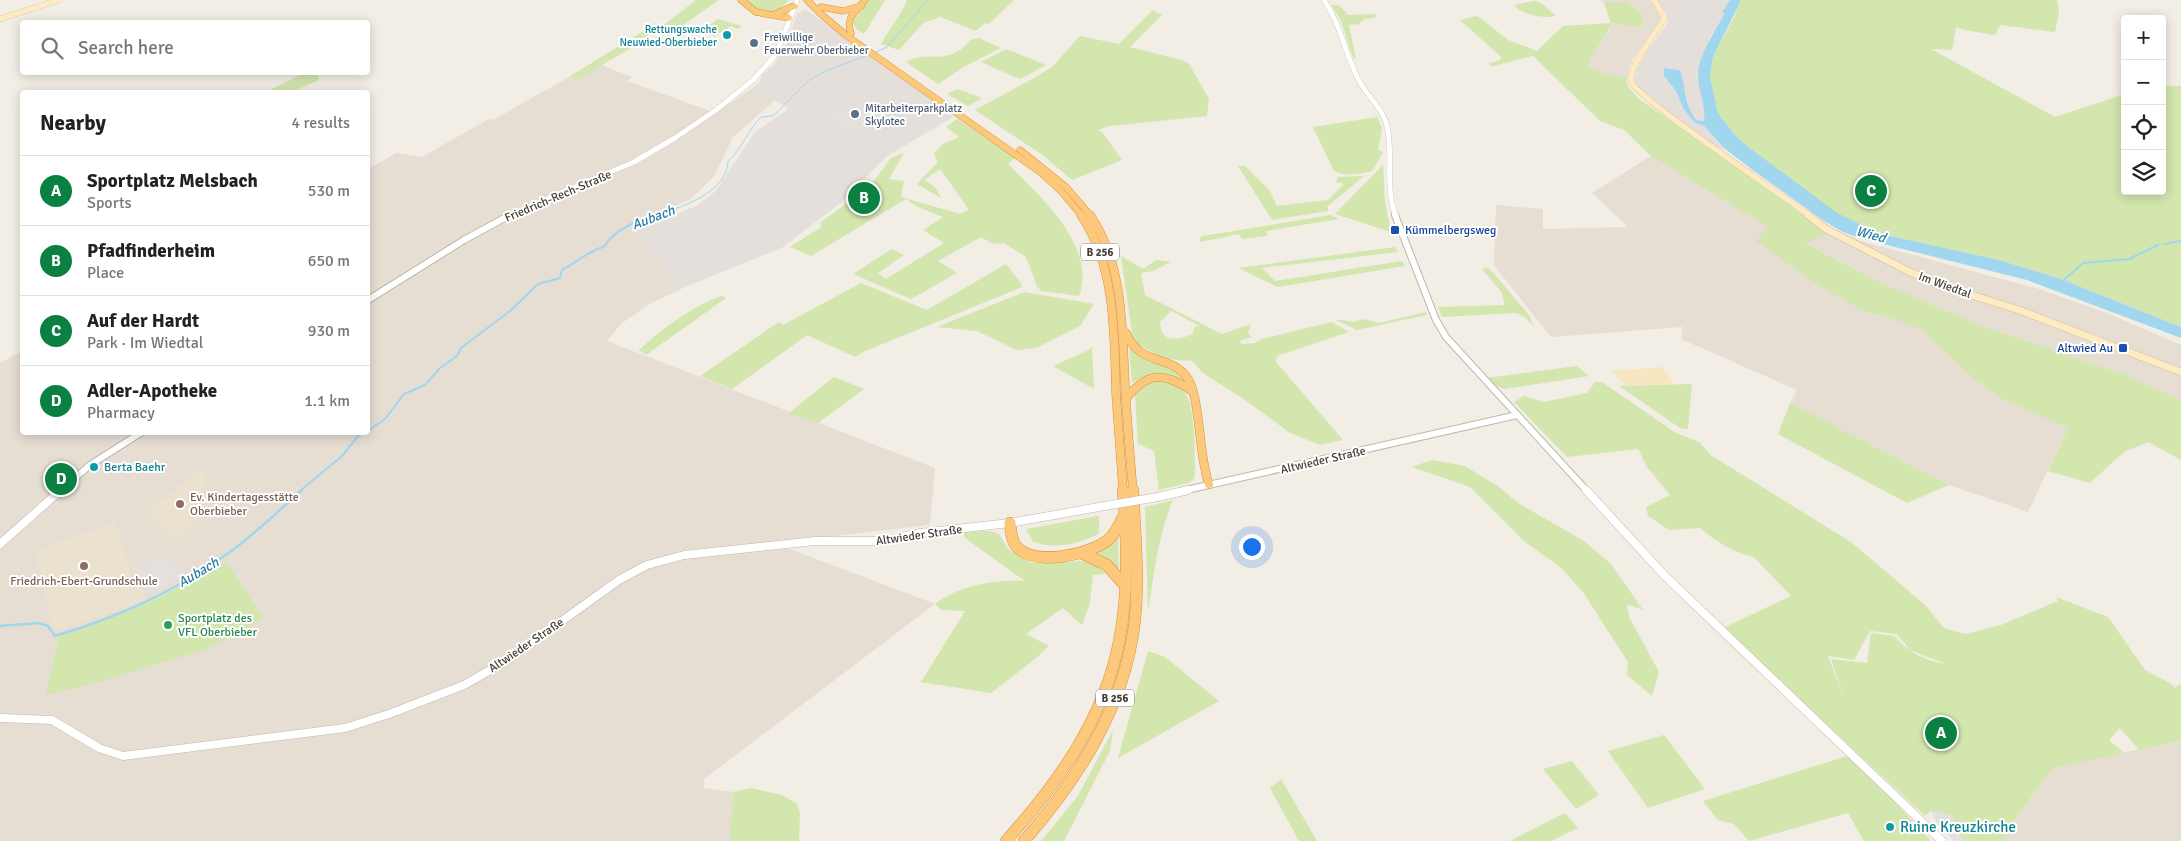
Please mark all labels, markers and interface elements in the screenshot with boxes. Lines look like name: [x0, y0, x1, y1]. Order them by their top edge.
map controls: [2121, 15, 2166, 195]
button: +: [2121, 15, 2166, 60]
search box: [20, 20, 370, 75]
place label: Rettungswache Neuwied-Oberbieber: [620, 23, 717, 49]
marker: Rettungswache Neuwied-Oberbieber: [721, 29, 733, 41]
place label: Freiwillige Feuerwehr Oberbieber: [764, 31, 869, 57]
icon: search: [38, 34, 66, 62]
text: Search here: [78, 36, 174, 60]
marker: Freiwillige Feuerwehr Oberbieber: [748, 37, 760, 49]
button: −: [2121, 60, 2166, 105]
place label: Mitarbeiterparkplatz Skylotec: [865, 102, 962, 128]
button: locate: [2121, 105, 2166, 150]
marker: Mitarbeiterparkplatz Skylotec: [849, 108, 861, 120]
text: Nearby: [40, 110, 106, 136]
text: 4 results: [291, 113, 350, 133]
button: layers: [2121, 150, 2166, 195]
street label: Friedrich-Rech-Straße: [502, 167, 614, 226]
text: Sportplatz Melsbach: [87, 169, 258, 193]
pin: C: [1855, 172, 1887, 210]
pin: B: [848, 179, 880, 217]
text: A: [51, 181, 61, 201]
text: 530 m: [308, 181, 350, 201]
text: Sports: [87, 193, 132, 213]
water label: Aubach: [629, 201, 677, 233]
water label: Wied: [1854, 222, 1889, 247]
place label: Kümmelbergsweg: [1405, 223, 1496, 238]
marker: Kümmelbergsweg: [1389, 224, 1401, 236]
text: Pfadfinderheim: [87, 239, 215, 263]
road number: B 256: [1081, 243, 1119, 260]
text: B: [51, 251, 61, 271]
text: 650 m: [308, 251, 350, 271]
text: Place: [87, 263, 124, 283]
street label: Im Wiedtal: [1916, 269, 1974, 302]
text: Auf der Hardt: [87, 309, 199, 333]
text: C: [51, 321, 61, 341]
text: 930 m: [308, 321, 350, 341]
text: Park · Im Wiedtal: [87, 333, 203, 353]
place label: Altwied Au: [2057, 341, 2113, 356]
marker: Altwied Au: [2117, 342, 2129, 354]
text: Adler-Apotheke: [87, 379, 217, 403]
text: D: [51, 391, 61, 411]
text: 1.1 km: [304, 391, 350, 411]
text: Pharmacy: [87, 403, 155, 423]
street label: Altwieder Straße: [1279, 443, 1367, 478]
pin: D: [45, 460, 77, 498]
place label: Berta Baehr: [104, 460, 166, 475]
marker: Berta Baehr: [88, 461, 100, 473]
place label: Ev. Kindertagesstätte Oberbieber: [190, 490, 299, 519]
marker: Ev. Kindertagesstätte Oberbieber: [174, 498, 186, 510]
street label: Altwieder Straße: [875, 522, 963, 549]
your location: [1239, 534, 1265, 560]
water label: Aubach: [175, 553, 222, 591]
marker: Friedrich-Ebert-Grundschule: [78, 560, 90, 572]
place label: Friedrich-Ebert-Grundschule: [10, 574, 158, 589]
place label: Sportplatz des VFL Oberbieber: [178, 611, 258, 640]
street label: Altwieder Straße: [486, 615, 567, 676]
marker: Sportplatz des VFL Oberbieber: [162, 619, 174, 631]
road number: B 256: [1096, 690, 1134, 706]
pin: A: [1925, 714, 1957, 752]
place label: Ruine Kreuzkirche: [1900, 818, 2016, 836]
marker: Ruine Kreuzkirche: [1884, 821, 1896, 833]

